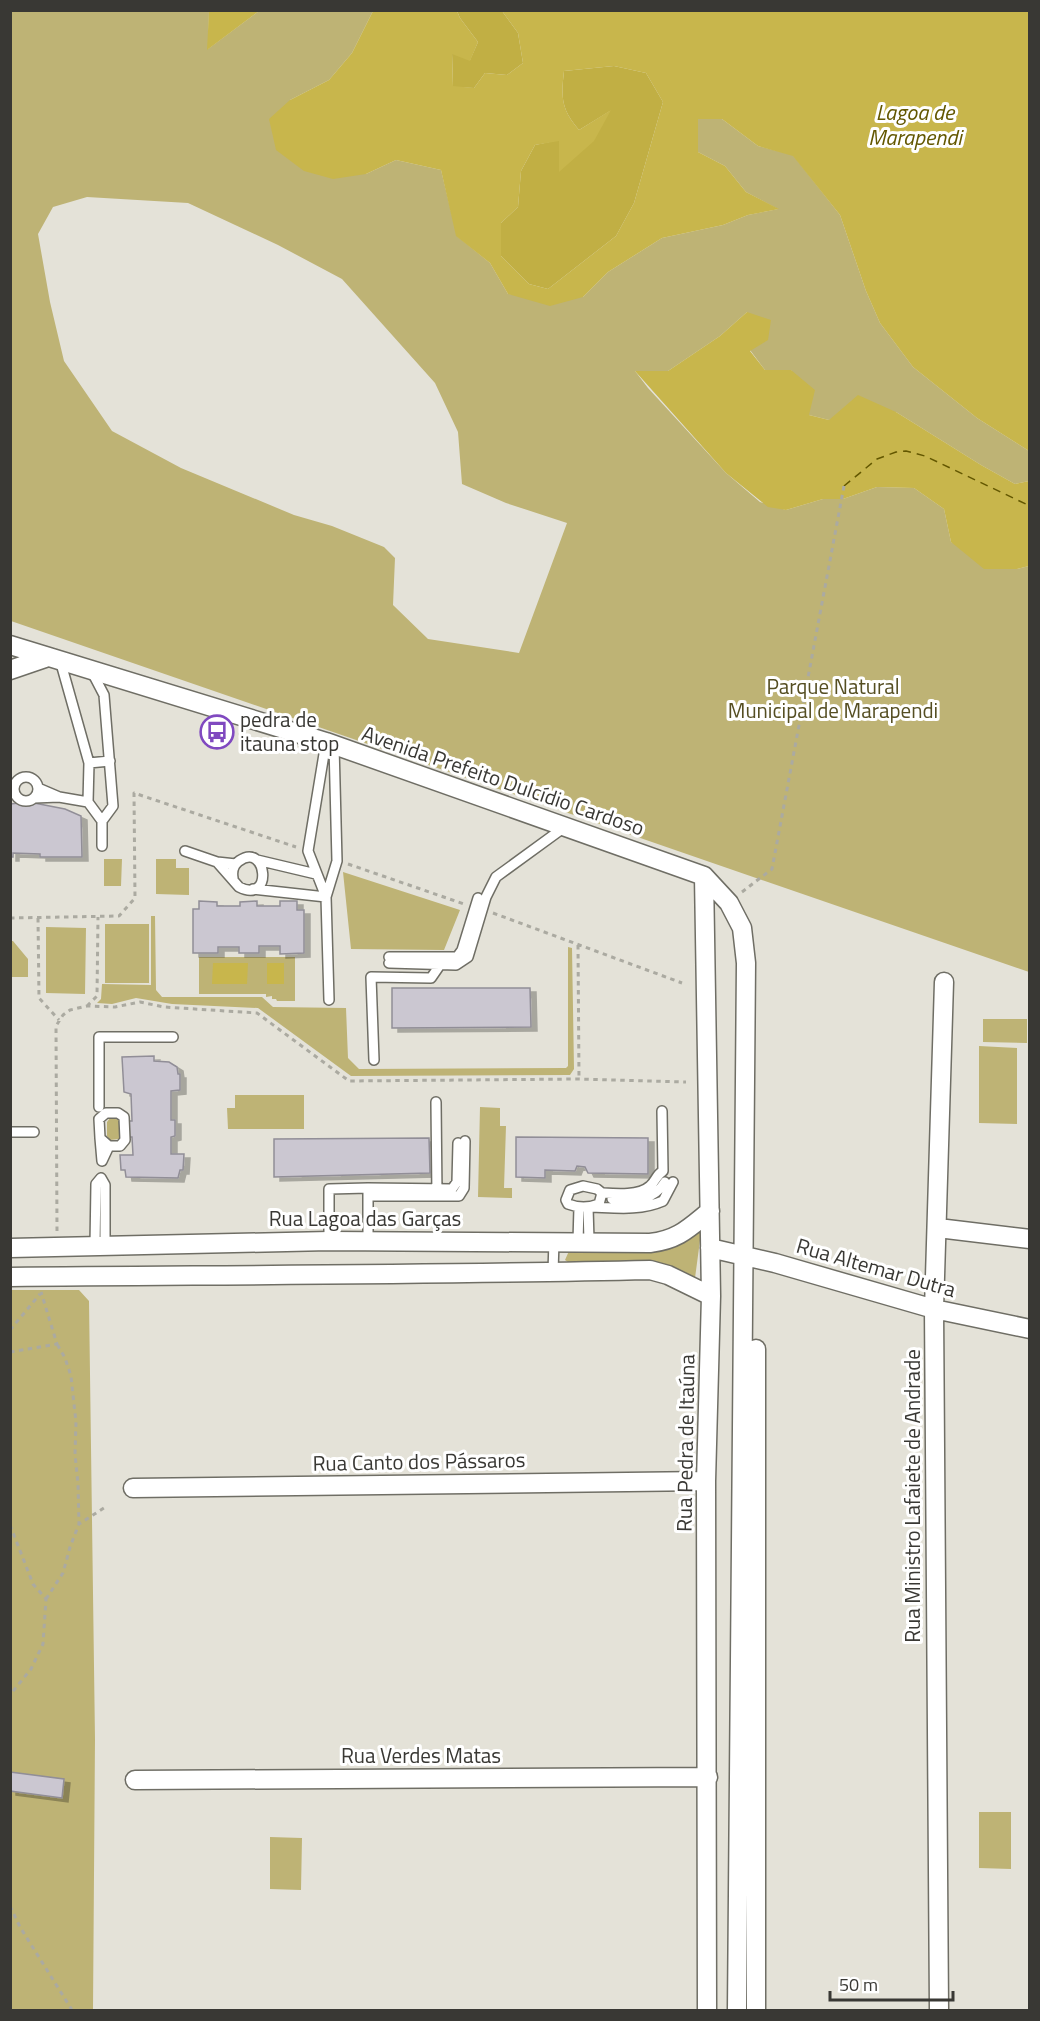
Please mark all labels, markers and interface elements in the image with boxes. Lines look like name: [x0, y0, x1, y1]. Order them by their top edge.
water label: Lagoa de Marapendi: [868, 95, 964, 154]
park label: Parque Natural Municipal de Marapendi: [728, 670, 938, 726]
place label: pedra de itauna stop: [240, 703, 339, 759]
bus stop icon: pedra de itauna stop: [199, 714, 235, 750]
street label: Avenida Prefeito Dulcídio Cardoso: [358, 717, 649, 843]
street label: Rua Lagoa das Garças: [269, 1202, 461, 1234]
street label: Rua Altemar Dutra: [793, 1229, 960, 1305]
street label: Rua Ministro Lafaiete de Andrade: [896, 1349, 928, 1643]
street label: Rua Pedra de Itaúna: [667, 1353, 703, 1532]
street label: Rua Canto dos Pássaros: [312, 1443, 526, 1479]
street label: Rua Verdes Matas: [341, 1739, 501, 1771]
scale bar: [830, 1964, 953, 2002]
text: 50 m: [839, 1971, 878, 1998]

